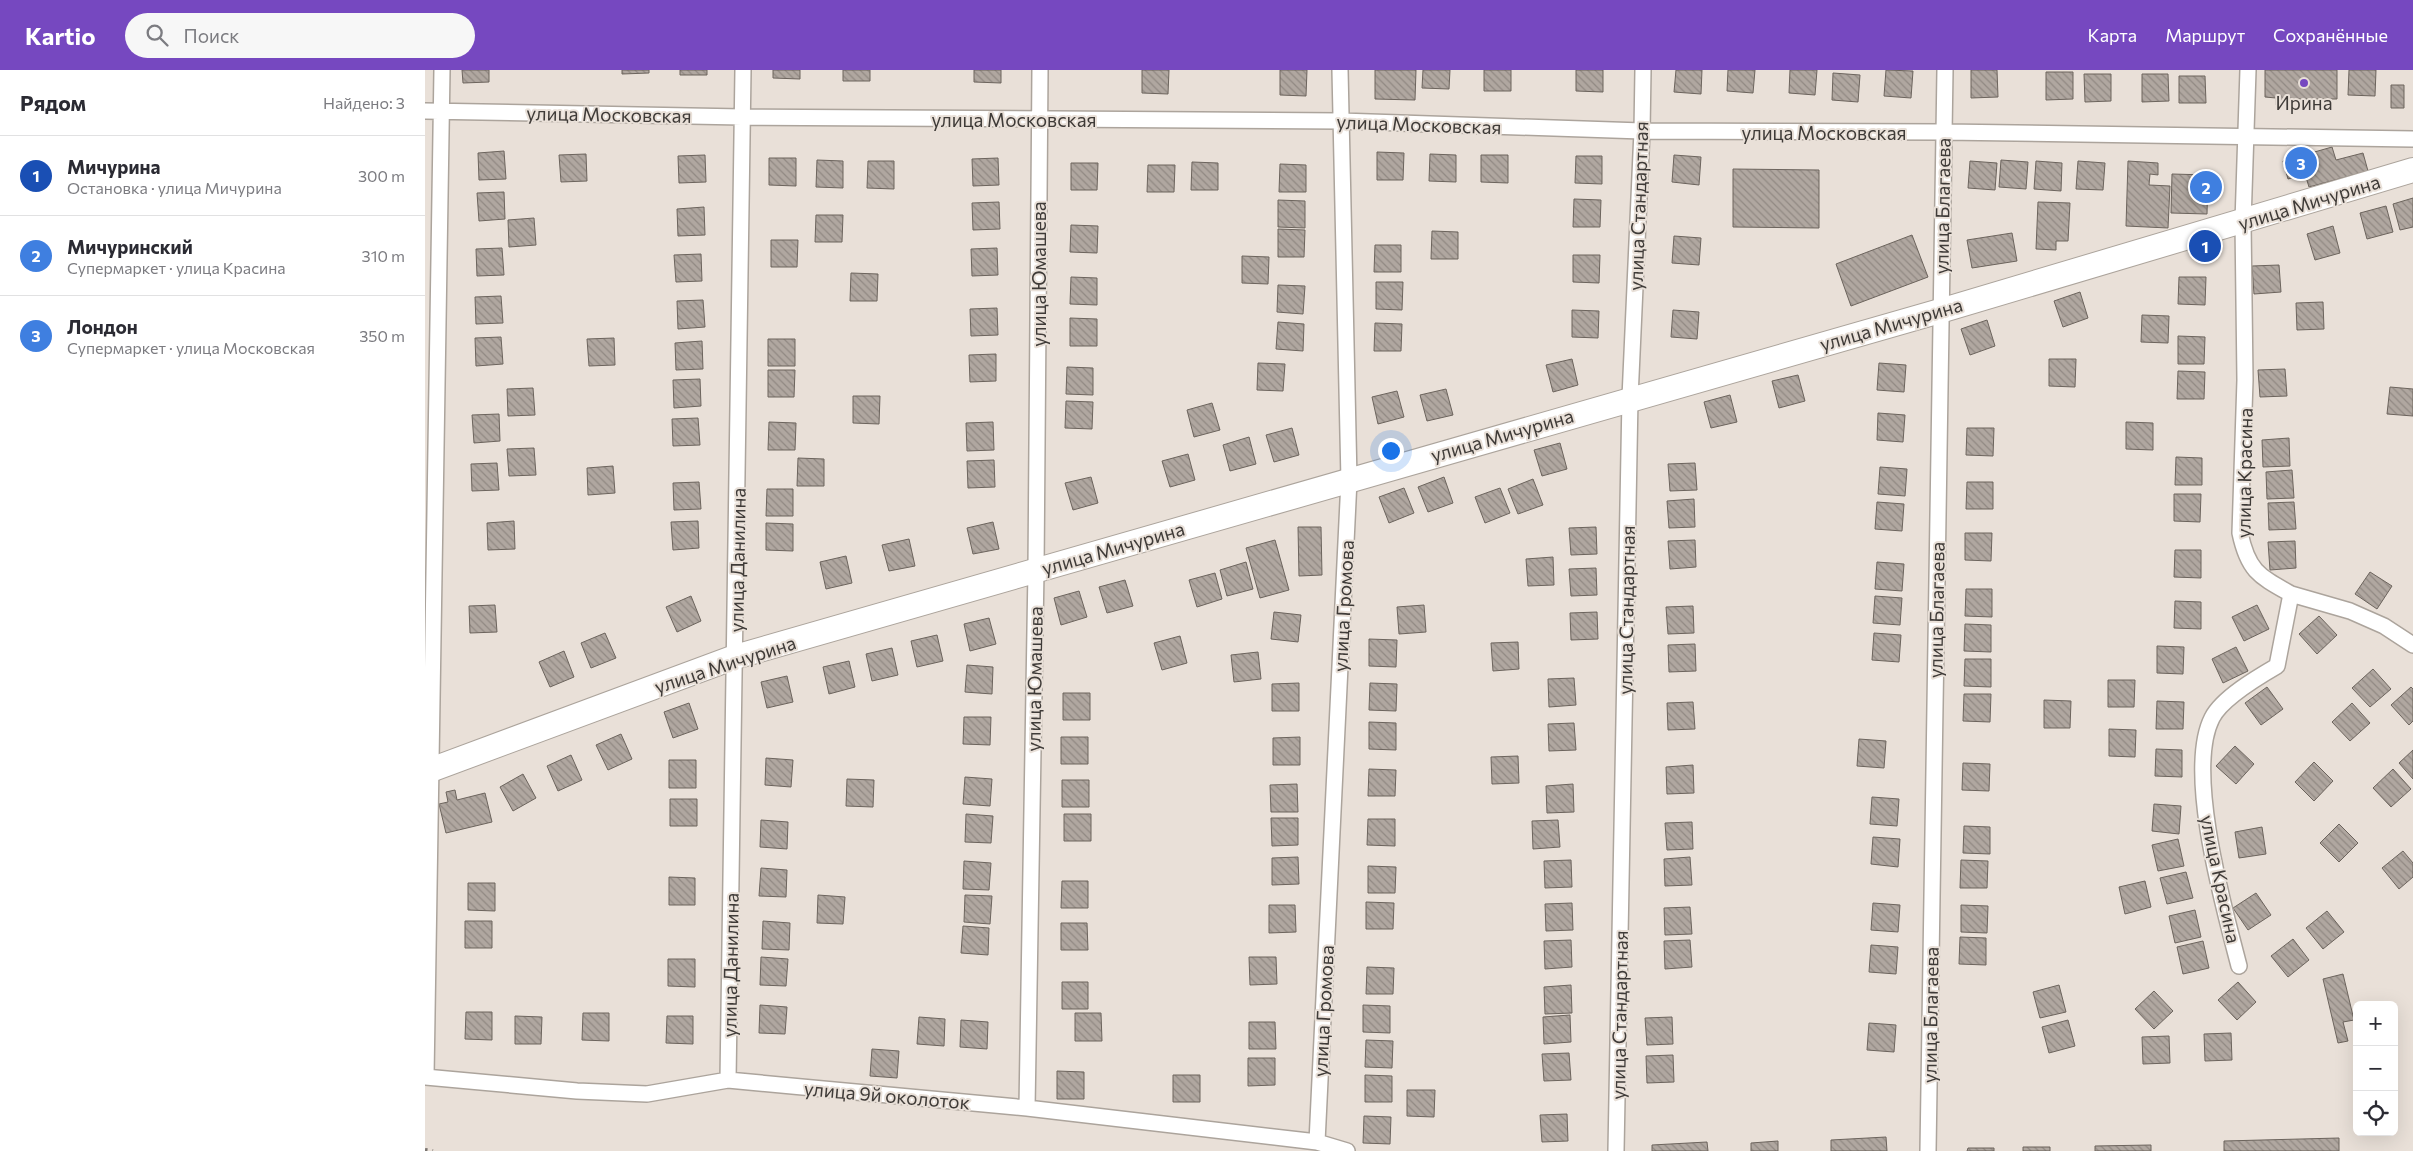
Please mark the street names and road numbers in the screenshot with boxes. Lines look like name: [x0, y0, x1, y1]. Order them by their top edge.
street label: улица Московская: [526, 101, 692, 127]
street label: улица Московская: [931, 108, 1097, 131]
street label: улица Московская: [1336, 110, 1502, 138]
street label: улица Стандартная: [1624, 121, 1652, 291]
street label: улица Московская: [1741, 121, 1907, 144]
street label: улица Благаева: [1929, 138, 1955, 274]
street label: улица Мичурина: [2235, 169, 2383, 235]
street label: улица Юмашева: [1027, 201, 1050, 347]
street label: улица Мичурина: [1817, 293, 1965, 355]
street label: улица Мичурина: [1428, 404, 1576, 466]
street label: улица Красина: [2231, 408, 2257, 538]
street label: улица Данилина: [724, 488, 750, 632]
street label: улица Мичурина: [1039, 517, 1187, 579]
street label: улица Стандартная: [1613, 525, 1639, 695]
street label: улица Громова: [1328, 540, 1358, 672]
street label: улица Благаева: [1923, 542, 1949, 678]
street label: улица Юмашева: [1021, 606, 1047, 752]
street label: улица Мичурина: [651, 630, 799, 698]
street label: улица Красина: [2196, 813, 2246, 945]
street label: улица Данилина: [717, 893, 743, 1037]
street label: улица Стандартная: [1606, 930, 1632, 1100]
street label: улица Громова: [1308, 945, 1338, 1077]
street label: улица Благаева: [1917, 947, 1943, 1083]
street label: улица 9й околоток: [803, 1076, 971, 1114]

